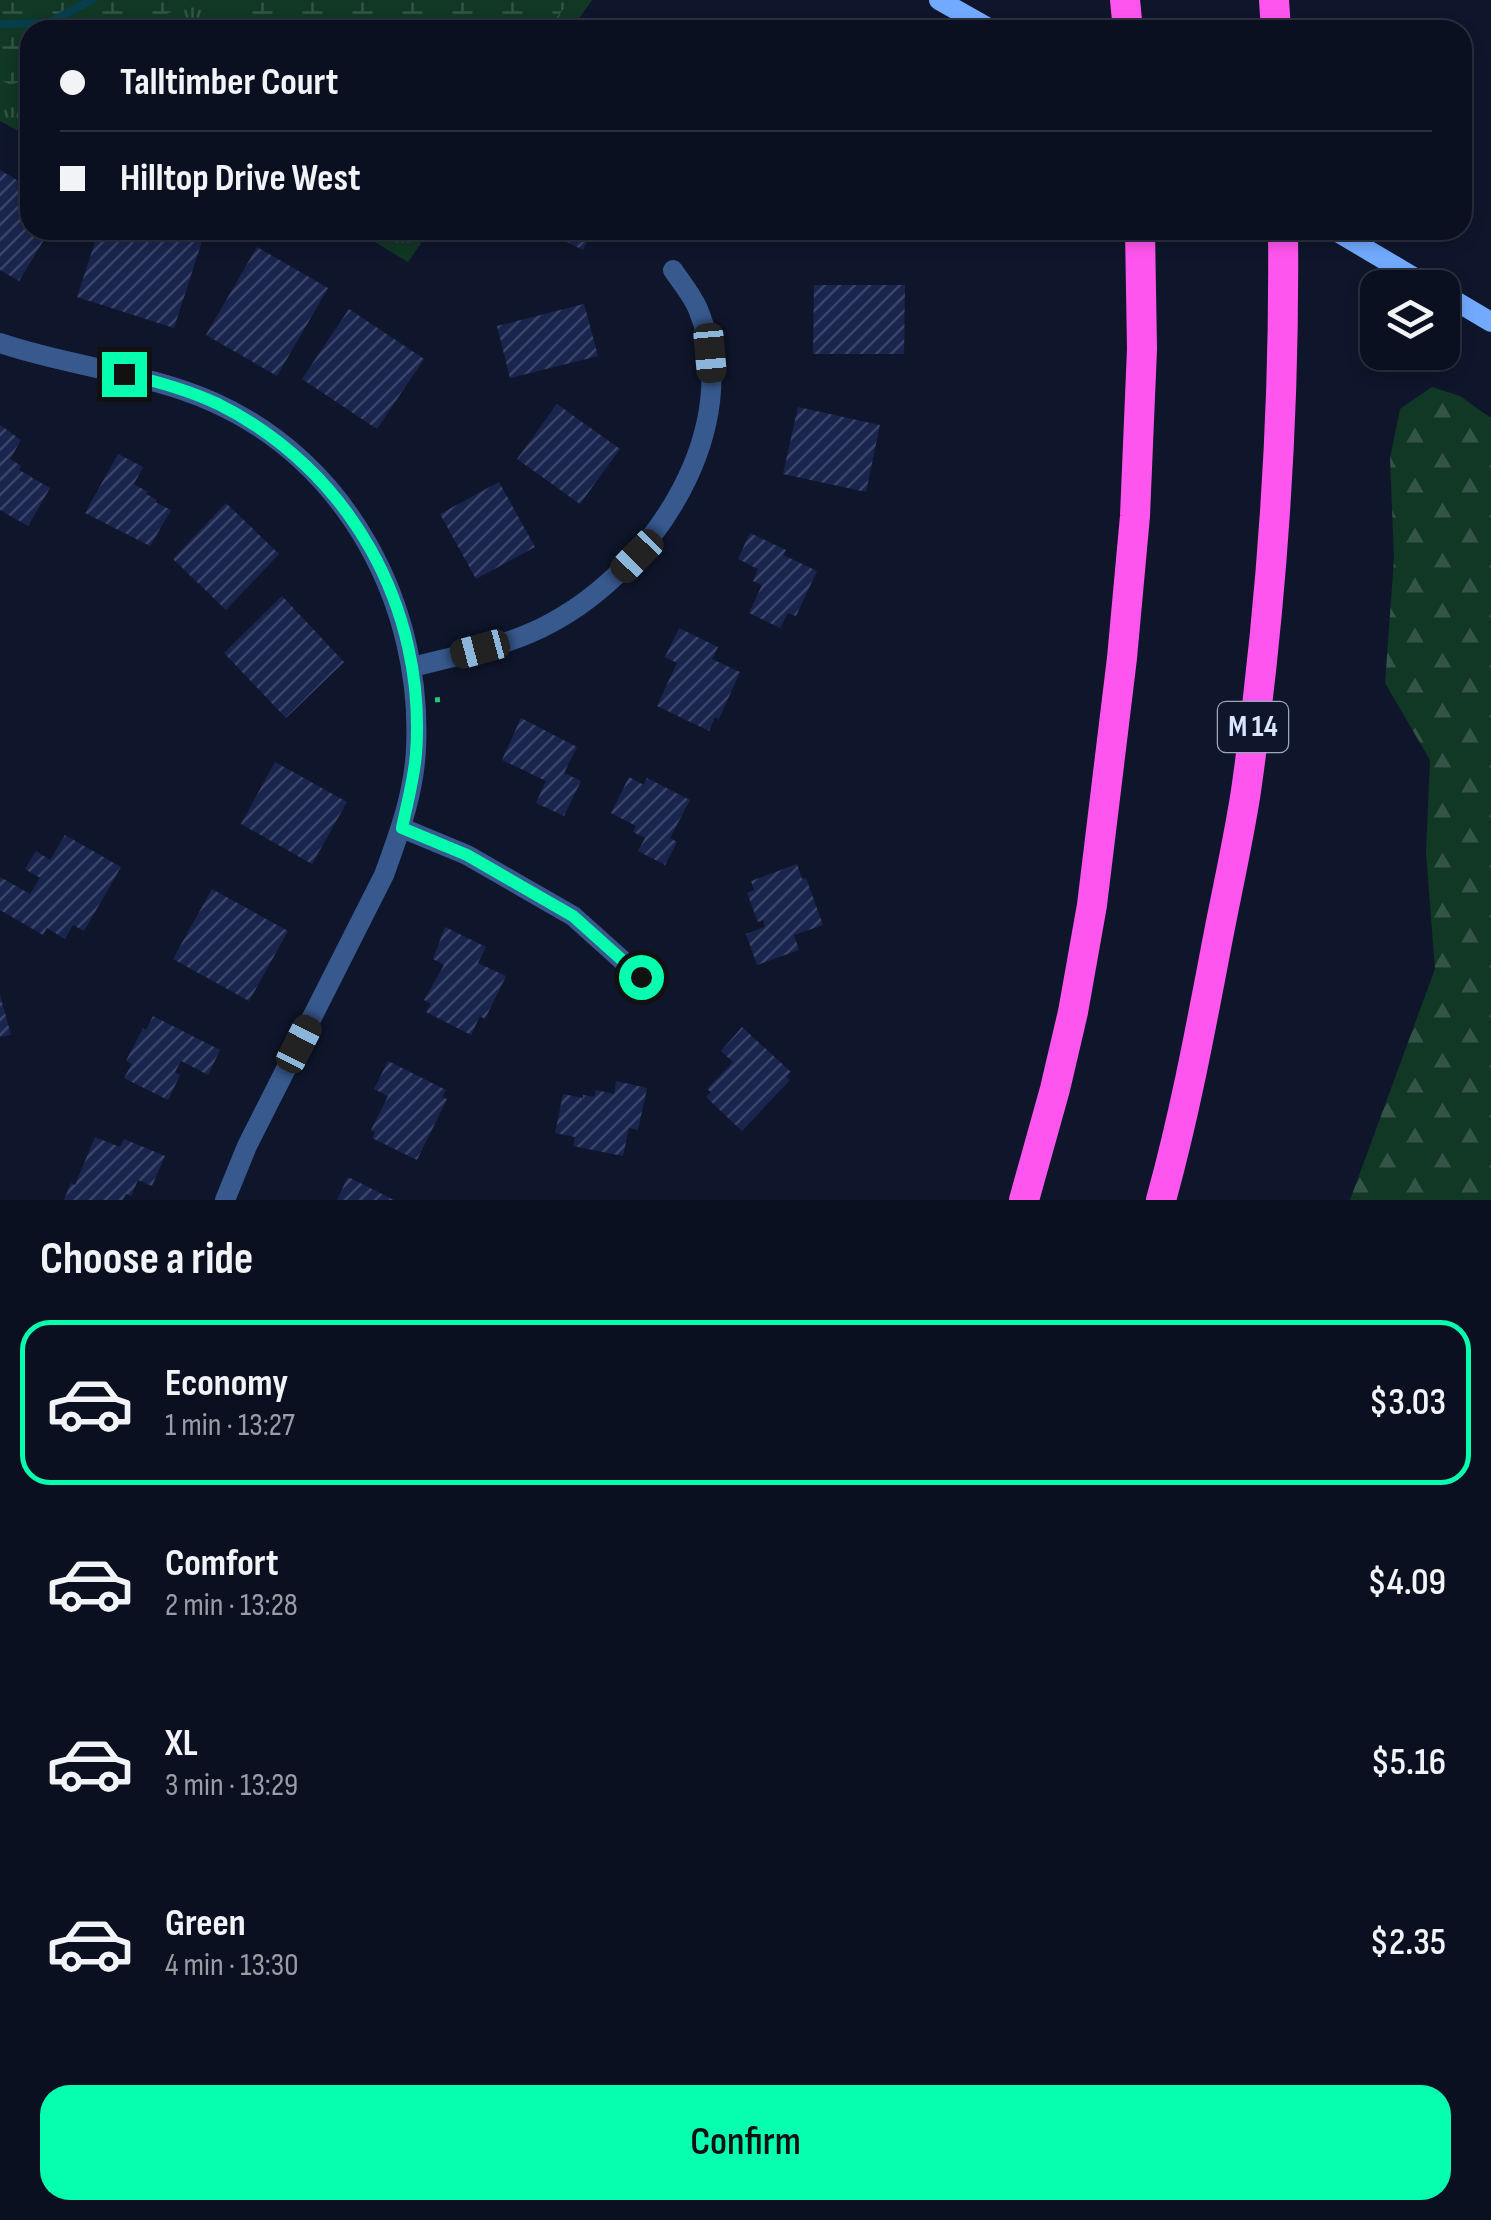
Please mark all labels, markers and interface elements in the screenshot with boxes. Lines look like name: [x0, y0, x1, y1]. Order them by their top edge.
text: Talltimber Court: [120, 60, 338, 105]
text: Hilltop Drive West: [120, 156, 361, 201]
map controls: [1360, 270, 1460, 370]
button: layers: [1360, 270, 1460, 370]
car: [692, 322, 728, 384]
route end: [102, 352, 147, 397]
car: [605, 524, 669, 588]
car: [447, 627, 513, 671]
road number: M 14: [1218, 702, 1288, 752]
route start: [619, 955, 664, 1000]
car: [272, 1010, 326, 1078]
text: Choose a ride: [40, 1232, 253, 1287]
icon: car: [45, 1358, 135, 1448]
text: Economy: [165, 1361, 288, 1406]
text: $3.03: [1369, 1380, 1446, 1425]
text: 1 min · 13:27: [165, 1406, 295, 1445]
icon: car: [45, 1538, 135, 1628]
text: Comfort: [165, 1541, 279, 1586]
text: $4.09: [1368, 1560, 1446, 1605]
text: 2 min · 13:28: [165, 1586, 298, 1625]
icon: car: [45, 1718, 135, 1808]
text: XL: [165, 1721, 198, 1766]
text: $5.16: [1371, 1740, 1446, 1785]
text: 3 min · 13:29: [165, 1766, 298, 1805]
icon: car: [45, 1898, 135, 1988]
text: Green: [165, 1901, 246, 1946]
text: $2.35: [1370, 1920, 1446, 1965]
text: 4 min · 13:30: [165, 1946, 299, 1985]
button: Confirm: [40, 2085, 1451, 2200]

